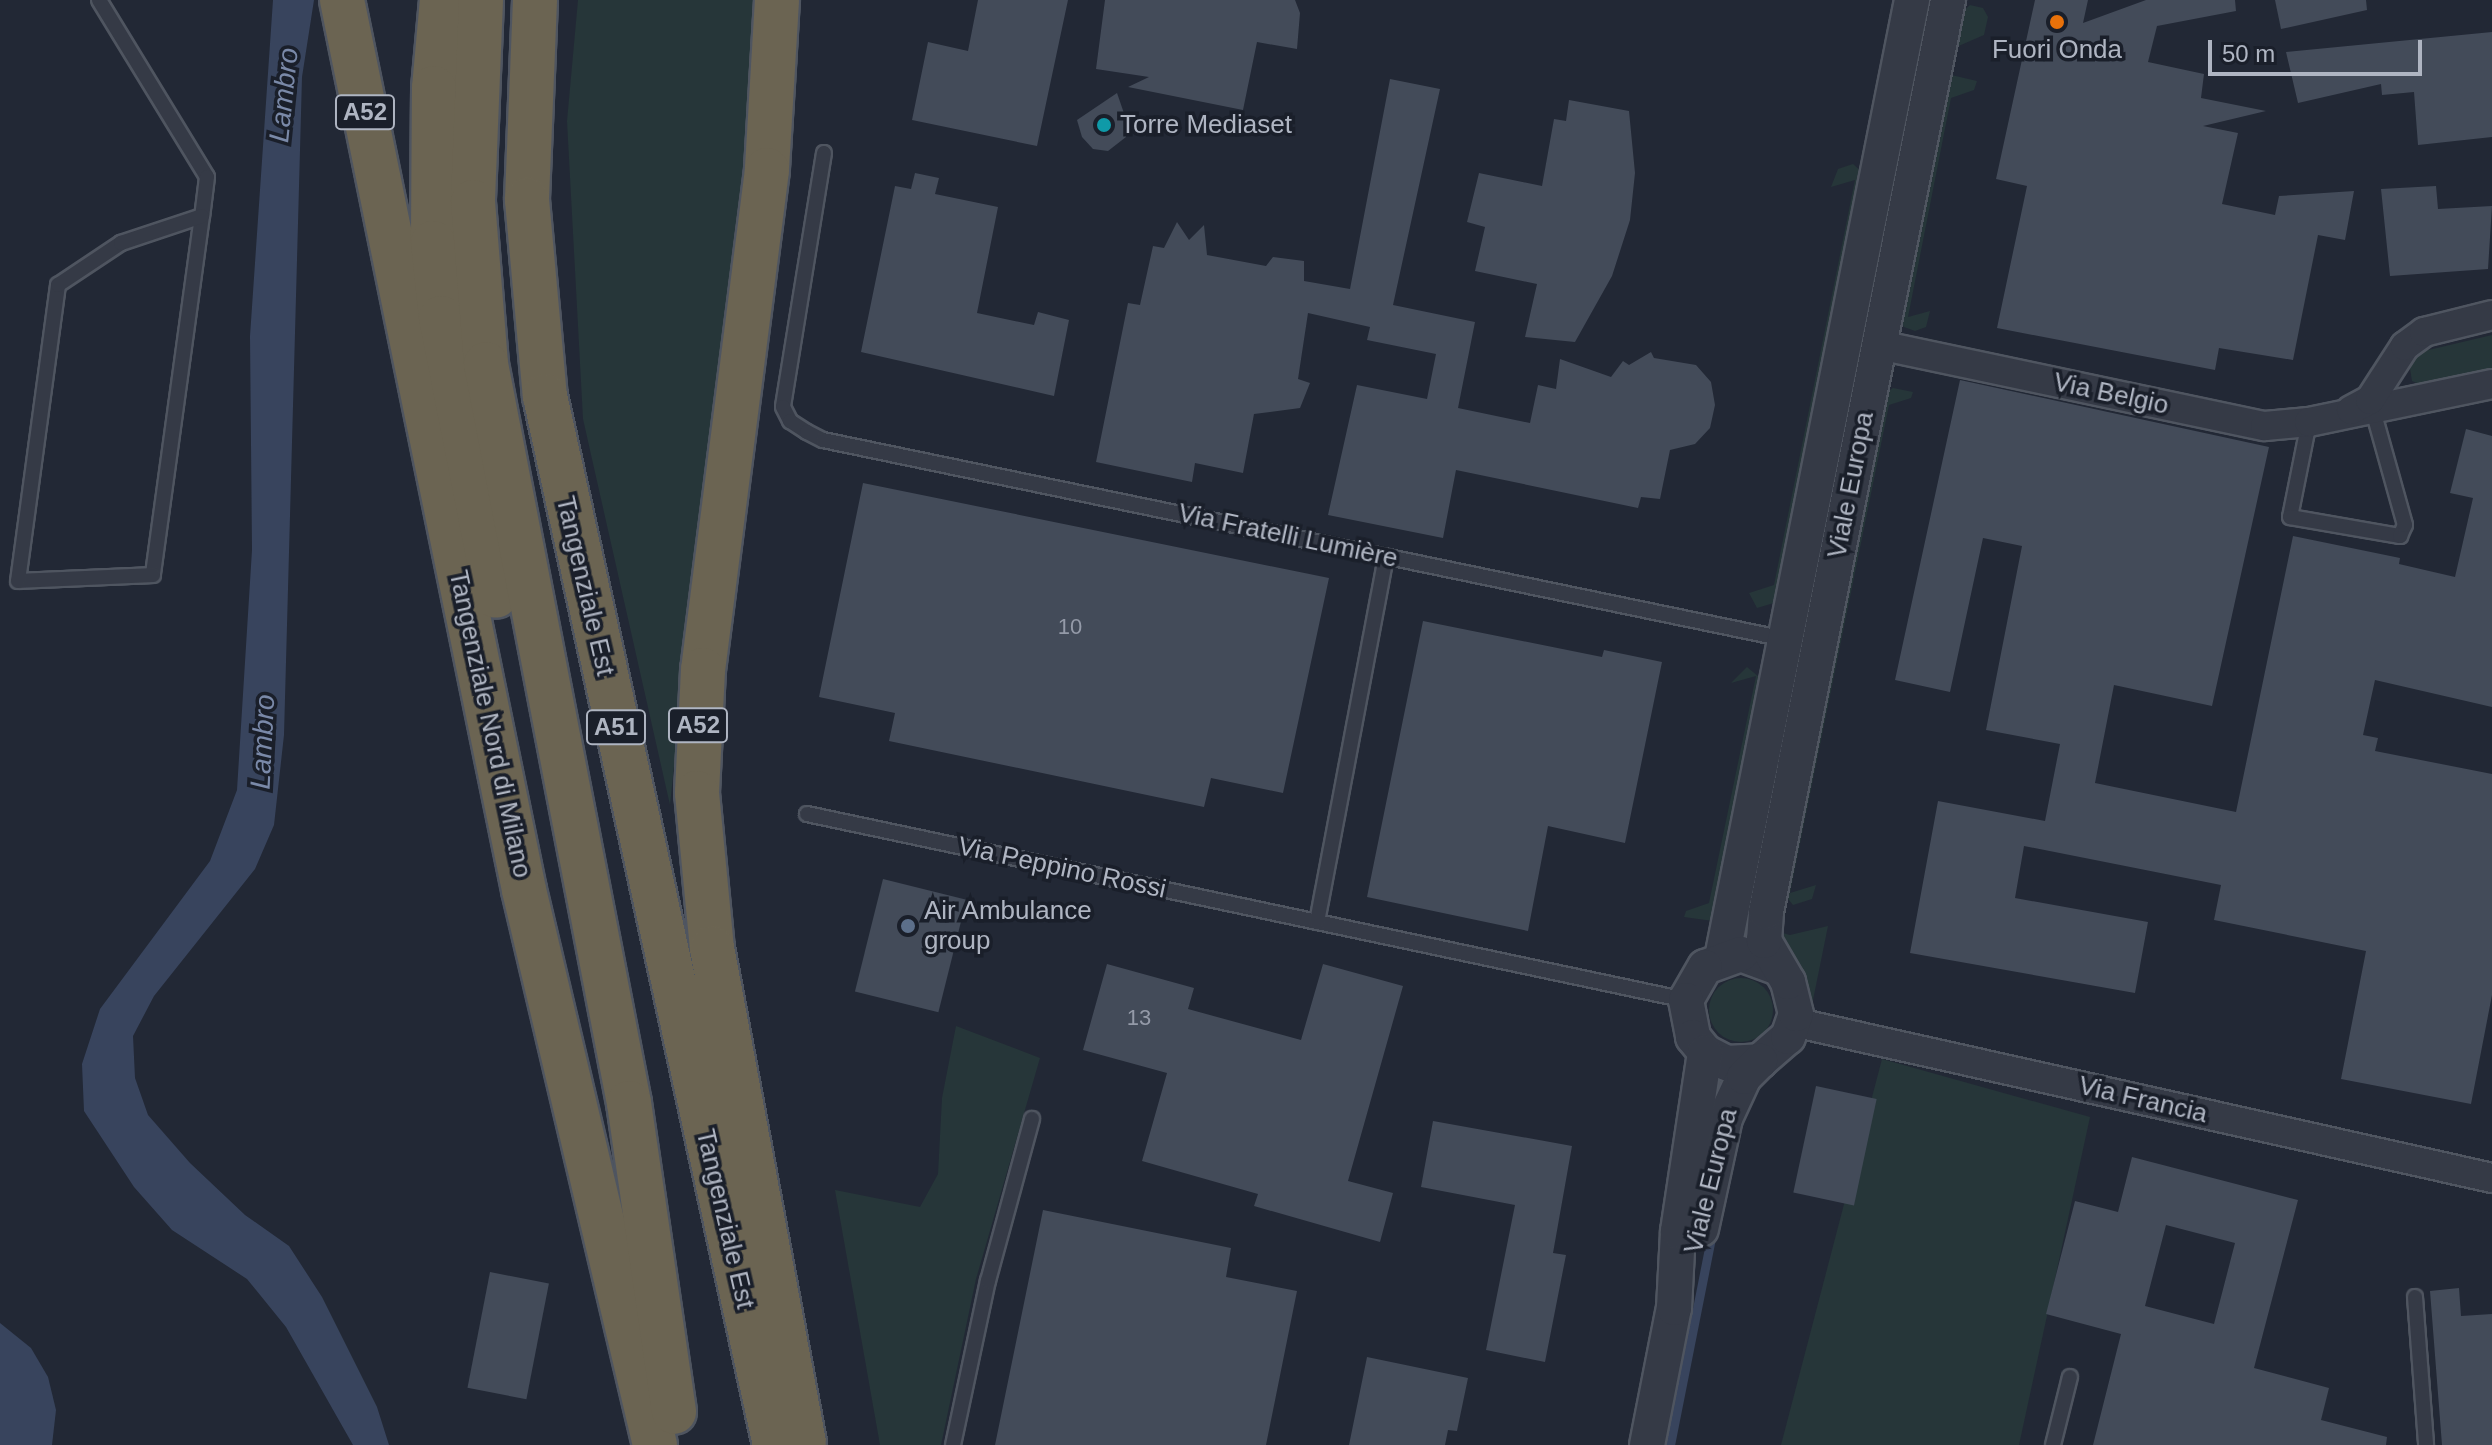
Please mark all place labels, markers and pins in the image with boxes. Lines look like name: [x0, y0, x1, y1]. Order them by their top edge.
marker: Fuori Onda: [2048, 13, 2066, 31]
place label: Fuori Onda: [1992, 34, 2122, 66]
place label: Torre Mediaset: [1120, 109, 1292, 141]
marker: Torre Mediaset: [1095, 116, 1113, 134]
place label: Air Ambulance group: [924, 895, 1093, 956]
marker: Air Ambulance group: [899, 917, 917, 935]

